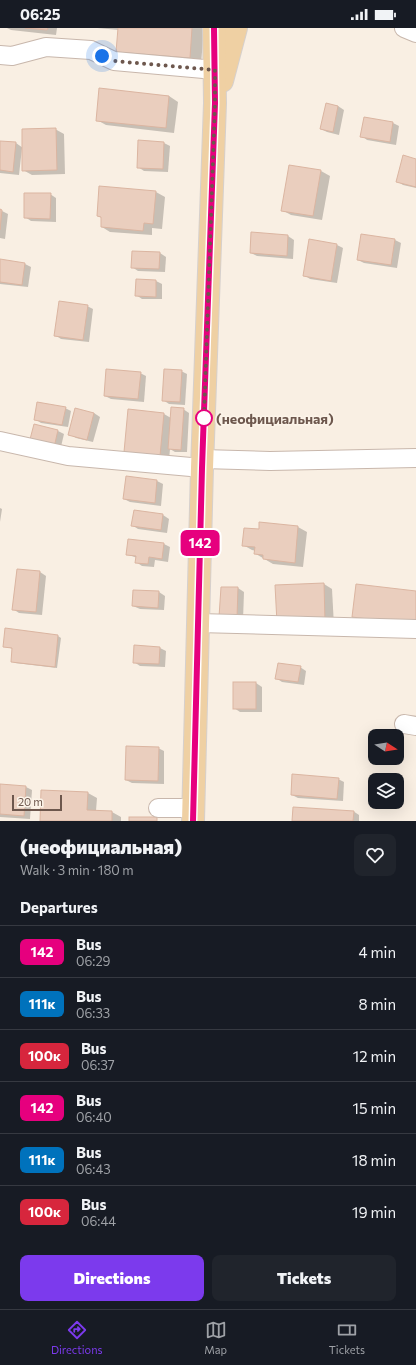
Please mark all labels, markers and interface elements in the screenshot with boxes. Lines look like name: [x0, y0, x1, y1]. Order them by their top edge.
text: 06:25: [20, 5, 60, 23]
your location: [92, 46, 112, 66]
marker: (неофициальная): [195, 409, 213, 427]
place label: (неофициальная): [216, 410, 334, 427]
line badge: 142: [177, 530, 223, 556]
text: 142: [189, 534, 211, 551]
north arrow: [368, 729, 404, 765]
map controls: [368, 729, 404, 809]
button: layers: [368, 773, 404, 809]
scale bar: [12, 793, 62, 812]
text: 20 m: [18, 795, 43, 808]
button: heart: [354, 834, 396, 876]
text: (неофициальная): [20, 835, 182, 858]
text: Walk · 3 min · 180 m: [20, 862, 134, 878]
text: Departures: [20, 898, 98, 916]
text: Bus: [76, 935, 101, 953]
text: 142: [31, 943, 53, 960]
text: 4 min: [359, 943, 396, 961]
text: 06:29: [76, 953, 111, 969]
text: Bus: [76, 987, 101, 1005]
text: 111к: [29, 995, 56, 1012]
text: 8 min: [358, 995, 396, 1013]
text: 06:33: [76, 1005, 110, 1021]
text: Bus: [81, 1039, 106, 1057]
text: 100к: [28, 1047, 61, 1064]
text: 12 min: [353, 1047, 396, 1065]
text: 06:37: [81, 1057, 115, 1073]
text: Bus: [76, 1091, 101, 1109]
text: 142: [31, 1099, 53, 1116]
text: 15 min: [353, 1099, 396, 1117]
text: 06:40: [76, 1109, 112, 1125]
text: Bus: [76, 1143, 101, 1161]
text: 111к: [29, 1151, 56, 1168]
text: 18 min: [352, 1151, 396, 1169]
text: 06:43: [76, 1161, 111, 1177]
text: Bus: [81, 1195, 106, 1213]
text: 100к: [28, 1203, 61, 1220]
text: 19 min: [352, 1203, 396, 1221]
text: 06:44: [81, 1213, 116, 1229]
button: Directions: [20, 1255, 204, 1301]
button: Tickets: [212, 1255, 396, 1301]
tab: Directions: [51, 1319, 103, 1356]
tab: Map: [204, 1319, 227, 1356]
tab: Tickets: [329, 1319, 365, 1356]

